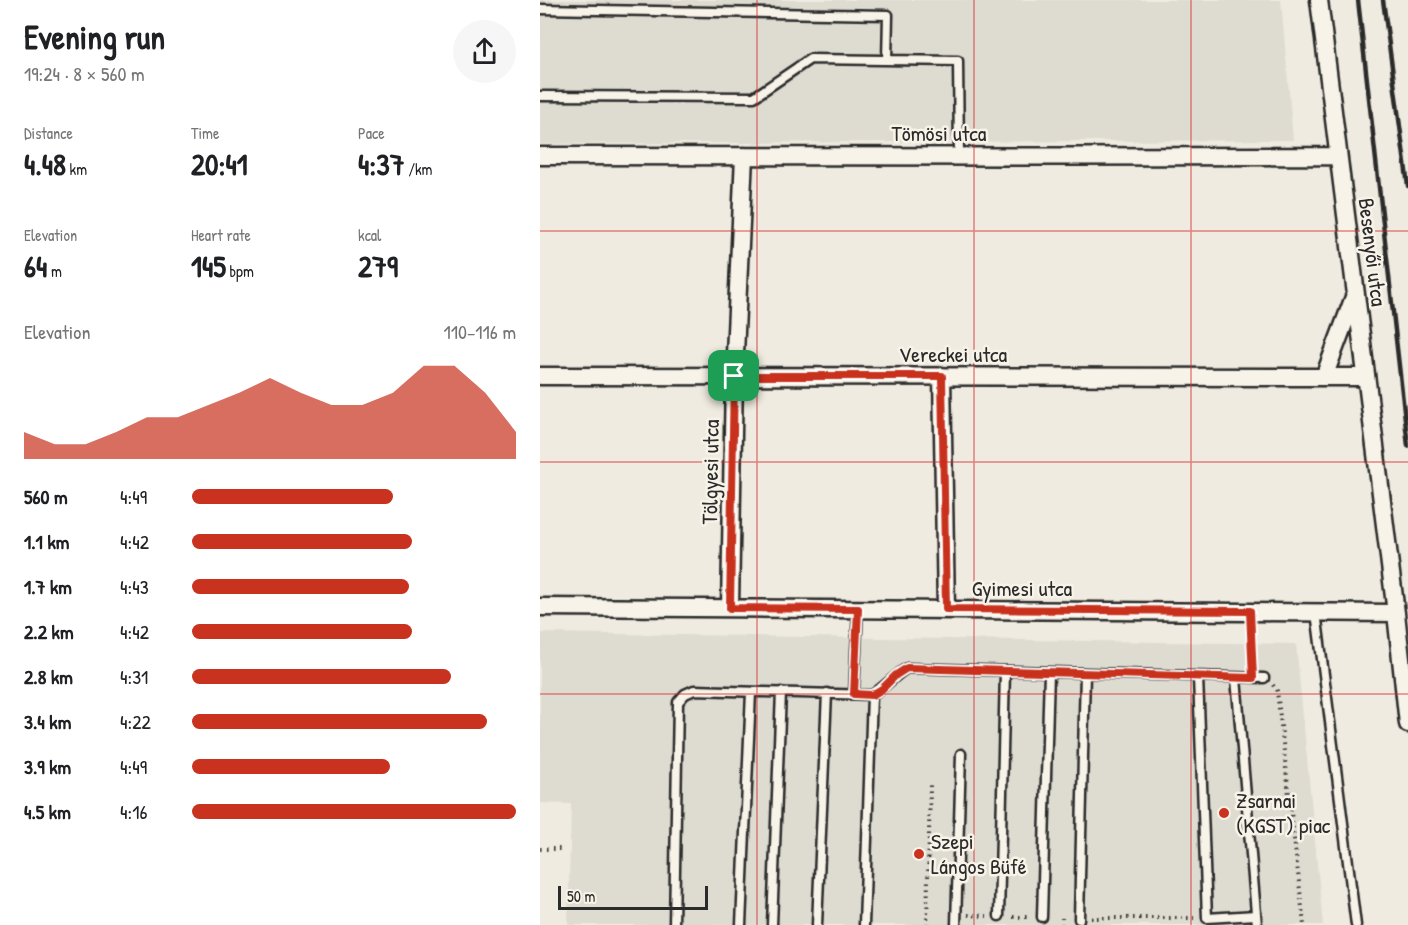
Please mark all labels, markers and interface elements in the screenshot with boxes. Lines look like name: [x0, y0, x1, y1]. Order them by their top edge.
text: Evening run: [24, 15, 165, 59]
button: share: [453, 20, 516, 83]
text: 19:24 · 8 × 560 m: [24, 60, 145, 87]
street label: Tömösi utca: [892, 118, 987, 148]
text: Distance: [24, 122, 73, 144]
text: Time: [191, 122, 219, 144]
text: Pace: [358, 122, 385, 144]
text: 4.48: [24, 144, 66, 184]
text: 20:41: [191, 144, 248, 184]
text: 4:37: [358, 144, 405, 184]
text: km: [66, 158, 87, 180]
text: /km: [405, 158, 432, 180]
street label: Besenyői utca: [1351, 196, 1395, 308]
text: Elevation: [24, 224, 77, 246]
text: Heart rate: [191, 224, 251, 246]
text: kcal: [358, 224, 381, 246]
text: 64: [24, 246, 47, 286]
text: 145: [191, 246, 226, 286]
text: 279: [358, 246, 398, 286]
text: m: [47, 260, 62, 282]
text: bpm: [226, 260, 254, 282]
text: Elevation: [24, 318, 90, 345]
text: 110–116 m: [443, 318, 516, 345]
street label: Vereckei utca: [899, 339, 1008, 369]
pin: [708, 350, 759, 401]
icon: arrive: [717, 359, 750, 392]
street label: Tölgyesi utca: [694, 419, 726, 525]
text: 560 m: [24, 483, 68, 510]
text: 4:49: [120, 483, 147, 510]
text: 1.1 km: [24, 528, 69, 555]
text: 4:42: [120, 528, 149, 555]
text: 1.7 km: [24, 573, 72, 600]
text: 4:43: [120, 573, 149, 600]
street label: Gyimesi utca: [972, 573, 1073, 603]
text: 2.2 km: [24, 618, 74, 645]
text: 4:42: [120, 618, 149, 645]
text: 2.8 km: [24, 663, 73, 690]
text: 4:31: [120, 663, 148, 690]
text: 3.4 km: [24, 708, 71, 735]
text: 4:22: [120, 708, 151, 735]
text: 3.9 km: [24, 753, 71, 780]
text: 4:49: [120, 753, 147, 780]
place label: Zsarnai (KGST) piac: [1236, 785, 1331, 840]
text: 4.5 km: [24, 798, 71, 825]
text: 4:16: [120, 798, 147, 825]
marker: Zsarnai (KGST) piac: [1217, 806, 1231, 820]
place label: Szepi Lángos Büfé: [931, 826, 1027, 881]
marker: Szepi Lángos Büfé: [912, 847, 926, 861]
scale bar: [558, 883, 708, 910]
text: 50 m: [567, 885, 596, 907]

